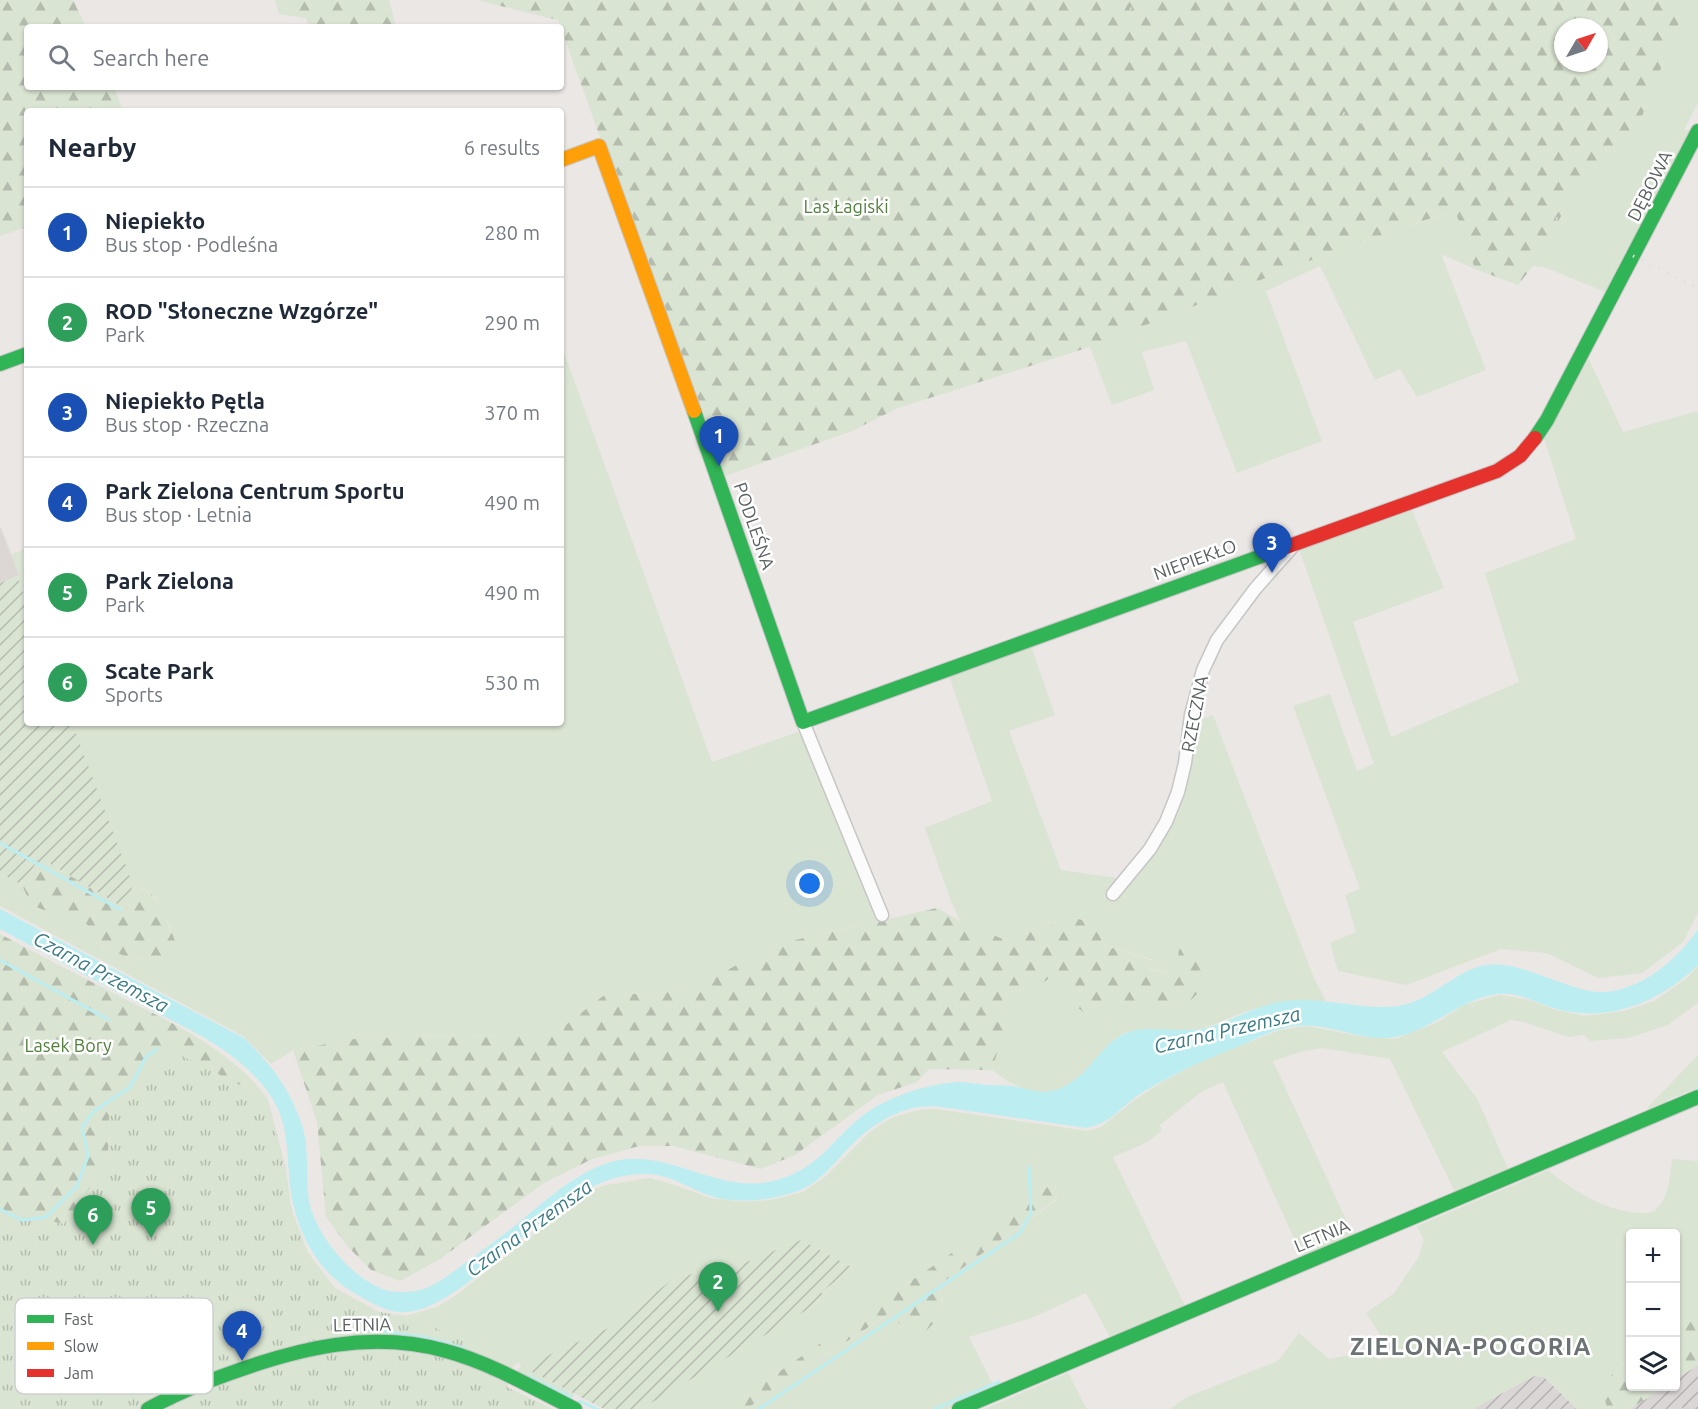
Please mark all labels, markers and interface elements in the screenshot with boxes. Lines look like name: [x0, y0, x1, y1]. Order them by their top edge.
north arrow: [1554, 18, 1608, 72]
search box: [24, 24, 564, 90]
icon: search: [45, 41, 78, 74]
text: Search here: [93, 45, 209, 70]
text: Nearby: [48, 133, 136, 162]
text: 6 results: [464, 136, 540, 159]
street label: DĘBOWA: [1623, 147, 1675, 224]
park label: Las Łagiski: [803, 196, 889, 216]
text: Niepiekło: [105, 208, 205, 233]
text: 1: [62, 221, 73, 244]
text: 280 m: [484, 221, 540, 244]
text: Bus stop · Podleśna: [105, 233, 278, 256]
text: ROD "Słoneczne Wzgórze": [105, 298, 378, 323]
text: 2: [62, 311, 73, 334]
text: 290 m: [484, 311, 540, 334]
text: Park: [105, 323, 145, 346]
text: Niepiekło Pętla: [105, 388, 265, 413]
text: 3: [62, 401, 73, 424]
text: 370 m: [484, 401, 540, 424]
text: Bus stop · Rzeczna: [105, 413, 269, 436]
pin: 1: [700, 416, 738, 466]
text: Park Zielona Centrum Sportu: [105, 478, 405, 503]
street label: PODLEŚNA: [731, 479, 780, 572]
text: 4: [62, 491, 73, 514]
text: 490 m: [484, 491, 540, 514]
text: Bus stop · Letnia: [105, 503, 252, 526]
pin: 3: [1252, 524, 1292, 573]
street label: NIEPIEKŁO: [1150, 535, 1239, 583]
text: Park Zielona: [105, 568, 234, 593]
text: 5: [62, 581, 73, 604]
text: 490 m: [484, 581, 540, 604]
text: Park: [105, 593, 145, 616]
text: Scate Park: [105, 658, 214, 683]
text: 6: [62, 671, 73, 694]
text: 530 m: [484, 671, 540, 694]
street label: RZECZNA: [1177, 674, 1211, 754]
text: Sports: [105, 683, 163, 706]
your location: [795, 869, 824, 898]
water label: Czarna Przemsza: [30, 926, 173, 1017]
water label: Czarna Przemsza: [1151, 1001, 1303, 1058]
park label: Lasek Bory: [24, 1035, 112, 1055]
water label: Czarna Przemsza: [461, 1174, 596, 1281]
pin: 5: [132, 1188, 170, 1238]
pin: 6: [74, 1196, 112, 1245]
street label: LETNIA: [1291, 1214, 1353, 1256]
map controls: [1626, 1229, 1680, 1391]
button: +: [1626, 1229, 1680, 1283]
pin: 2: [698, 1262, 738, 1312]
button: −: [1626, 1283, 1680, 1337]
legend: [15, 1298, 213, 1394]
text: Fast: [64, 1310, 94, 1328]
pin: 4: [222, 1312, 262, 1361]
street label: LETNIA: [333, 1313, 392, 1335]
district label: ZIELONA-POGORIA: [1350, 1333, 1592, 1360]
text: Slow: [64, 1337, 99, 1355]
button: layers: [1626, 1337, 1680, 1391]
text: Jam: [64, 1364, 94, 1382]

